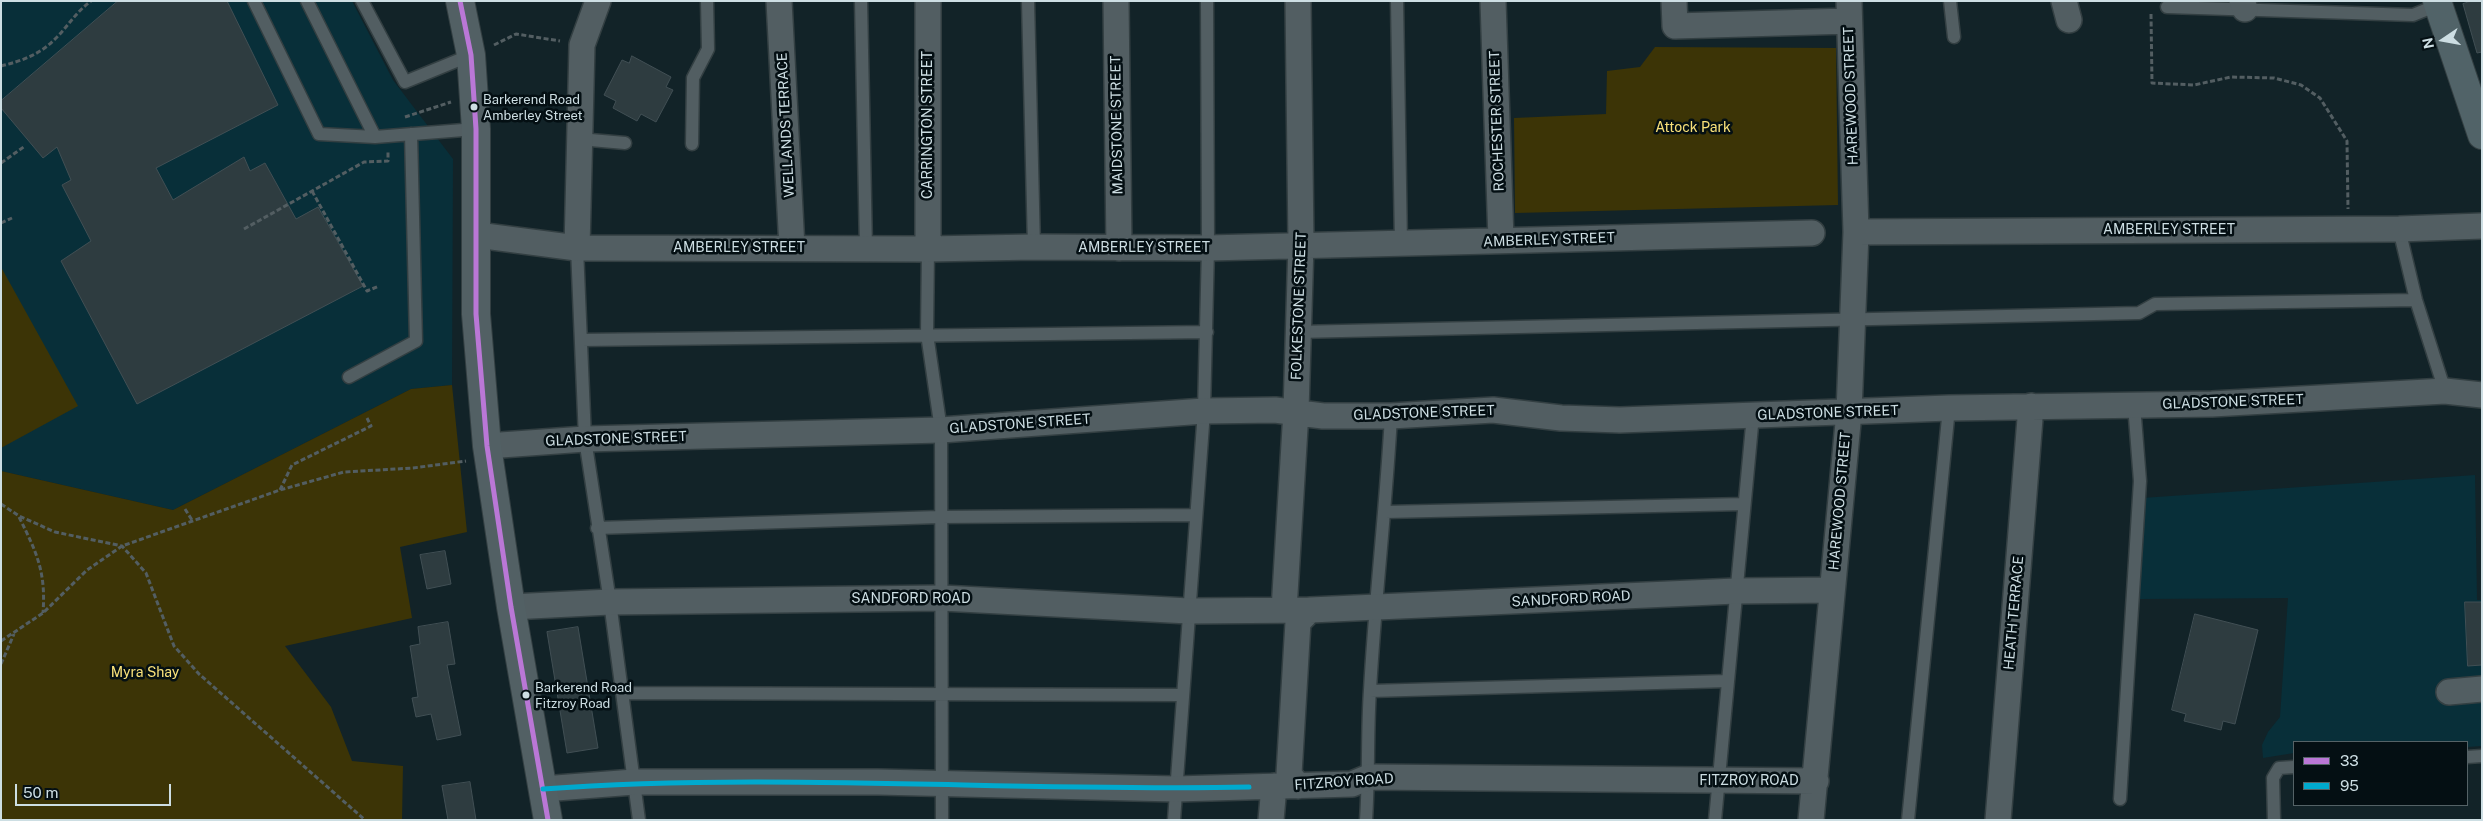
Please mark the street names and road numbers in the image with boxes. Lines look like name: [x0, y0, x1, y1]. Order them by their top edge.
street label: HAREWOOD STREET: [1840, 26, 1862, 166]
street label: ROCHESTER STREET: [1486, 50, 1508, 192]
street label: CARRINGTON STREET: [920, 51, 936, 199]
street label: WELLANDS TERRACE: [774, 52, 798, 198]
street label: MAIDSTONE STREET: [1107, 55, 1127, 195]
street label: AMBERLEY STREET: [2103, 222, 2235, 238]
street label: AMBERLEY STREET: [1483, 229, 1615, 251]
street label: FOLKESTONE STREET: [1288, 232, 1310, 380]
street label: AMBERLEY STREET: [673, 240, 805, 256]
street label: AMBERLEY STREET: [1078, 240, 1210, 256]
street label: GLADSTONE STREET: [2162, 391, 2304, 413]
street label: GLADSTONE STREET: [1353, 402, 1495, 424]
street label: GLADSTONE STREET: [1757, 402, 1899, 424]
street label: GLADSTONE STREET: [949, 411, 1091, 437]
street label: GLADSTONE STREET: [545, 428, 687, 450]
street label: HAREWOOD STREET: [1826, 431, 1854, 571]
street label: HEATH TERRACE: [2001, 555, 2027, 671]
street label: SANDFORD ROAD: [1511, 587, 1631, 611]
street label: SANDFORD ROAD: [851, 591, 971, 607]
street label: FITZROY ROAD: [1294, 770, 1394, 794]
street label: FITZROY ROAD: [1699, 773, 1799, 789]

